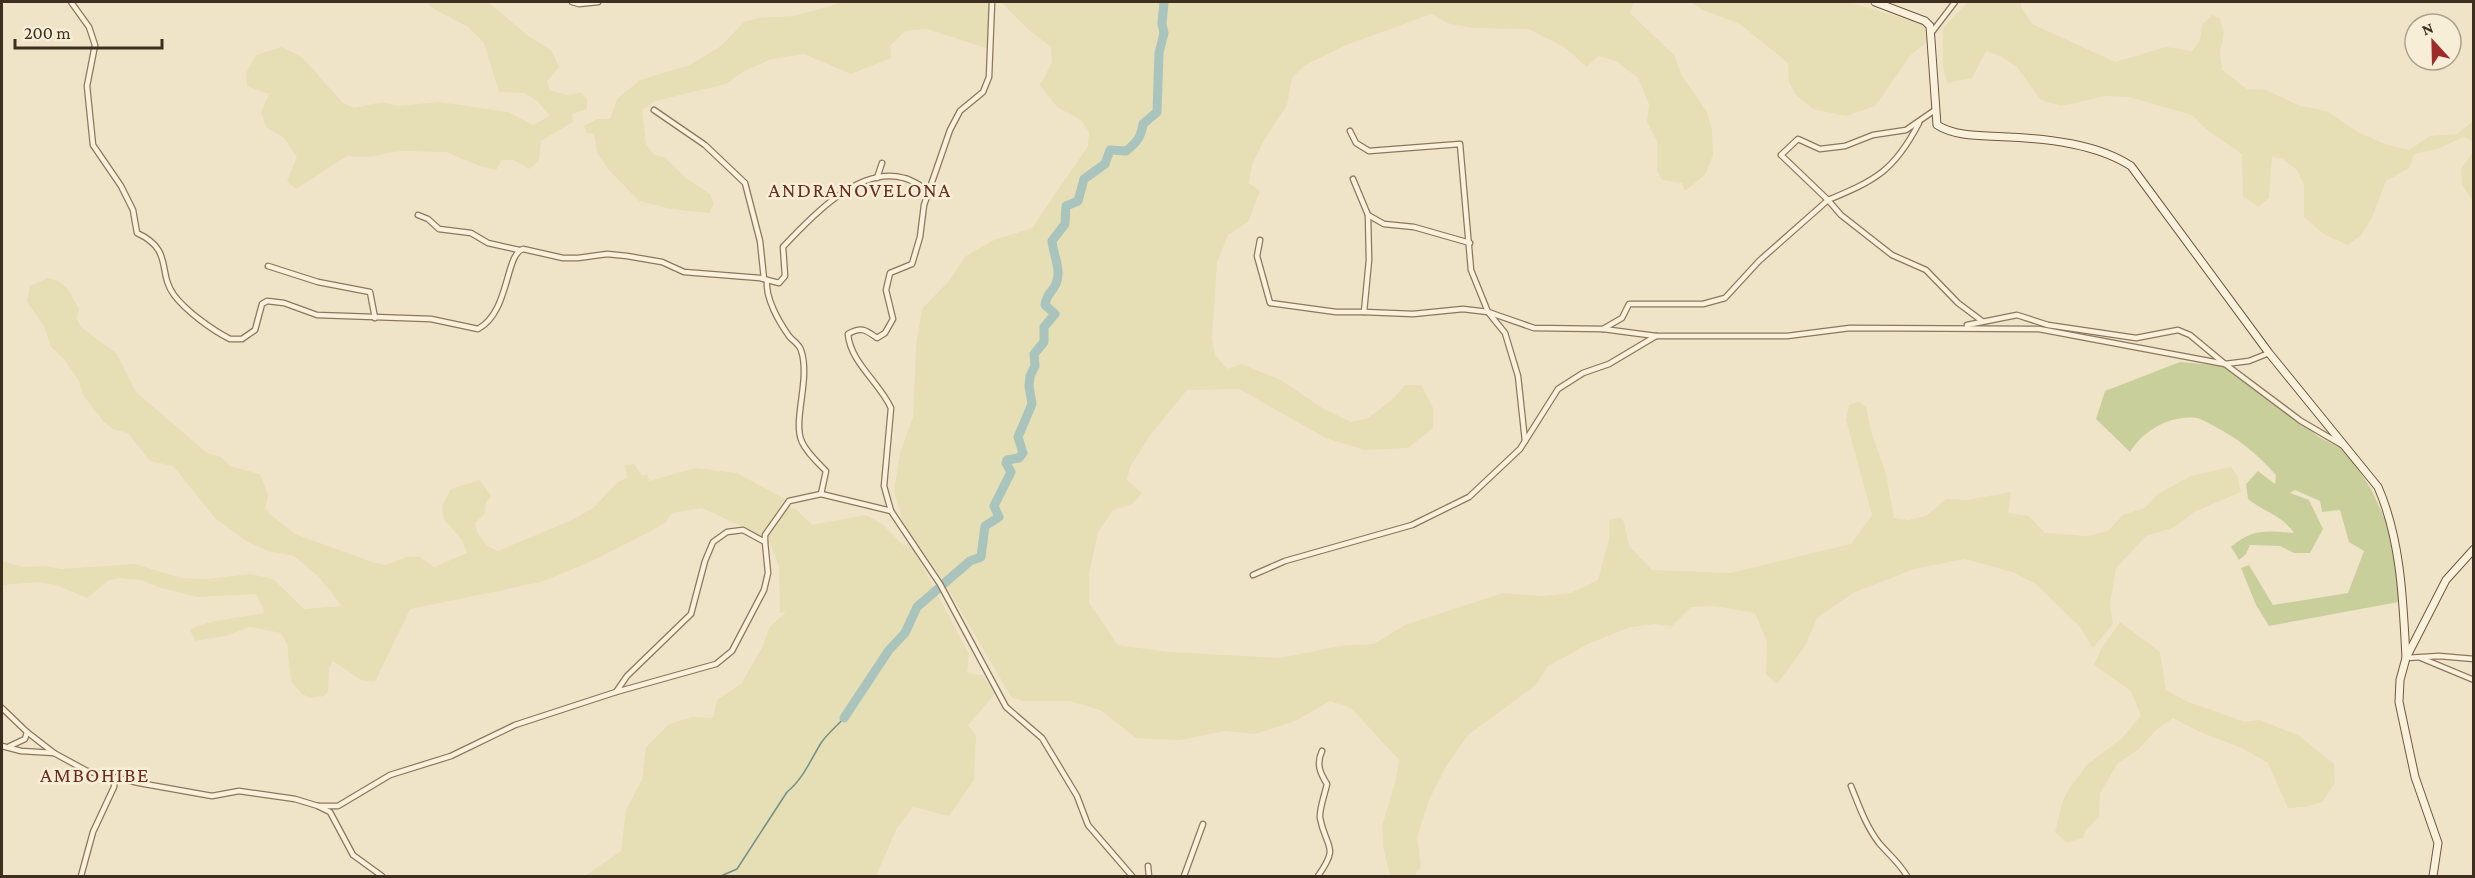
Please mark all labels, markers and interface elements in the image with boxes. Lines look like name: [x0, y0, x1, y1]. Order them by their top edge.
scale bar: [15, 12, 162, 50]
north arrow: [2403, 12, 2463, 72]
text: N: [2419, 19, 2436, 38]
text: 200 m: [24, 23, 71, 43]
district label: ANDRANOVELONA: [768, 178, 952, 202]
district label: AMBOHIBE: [40, 763, 150, 787]

